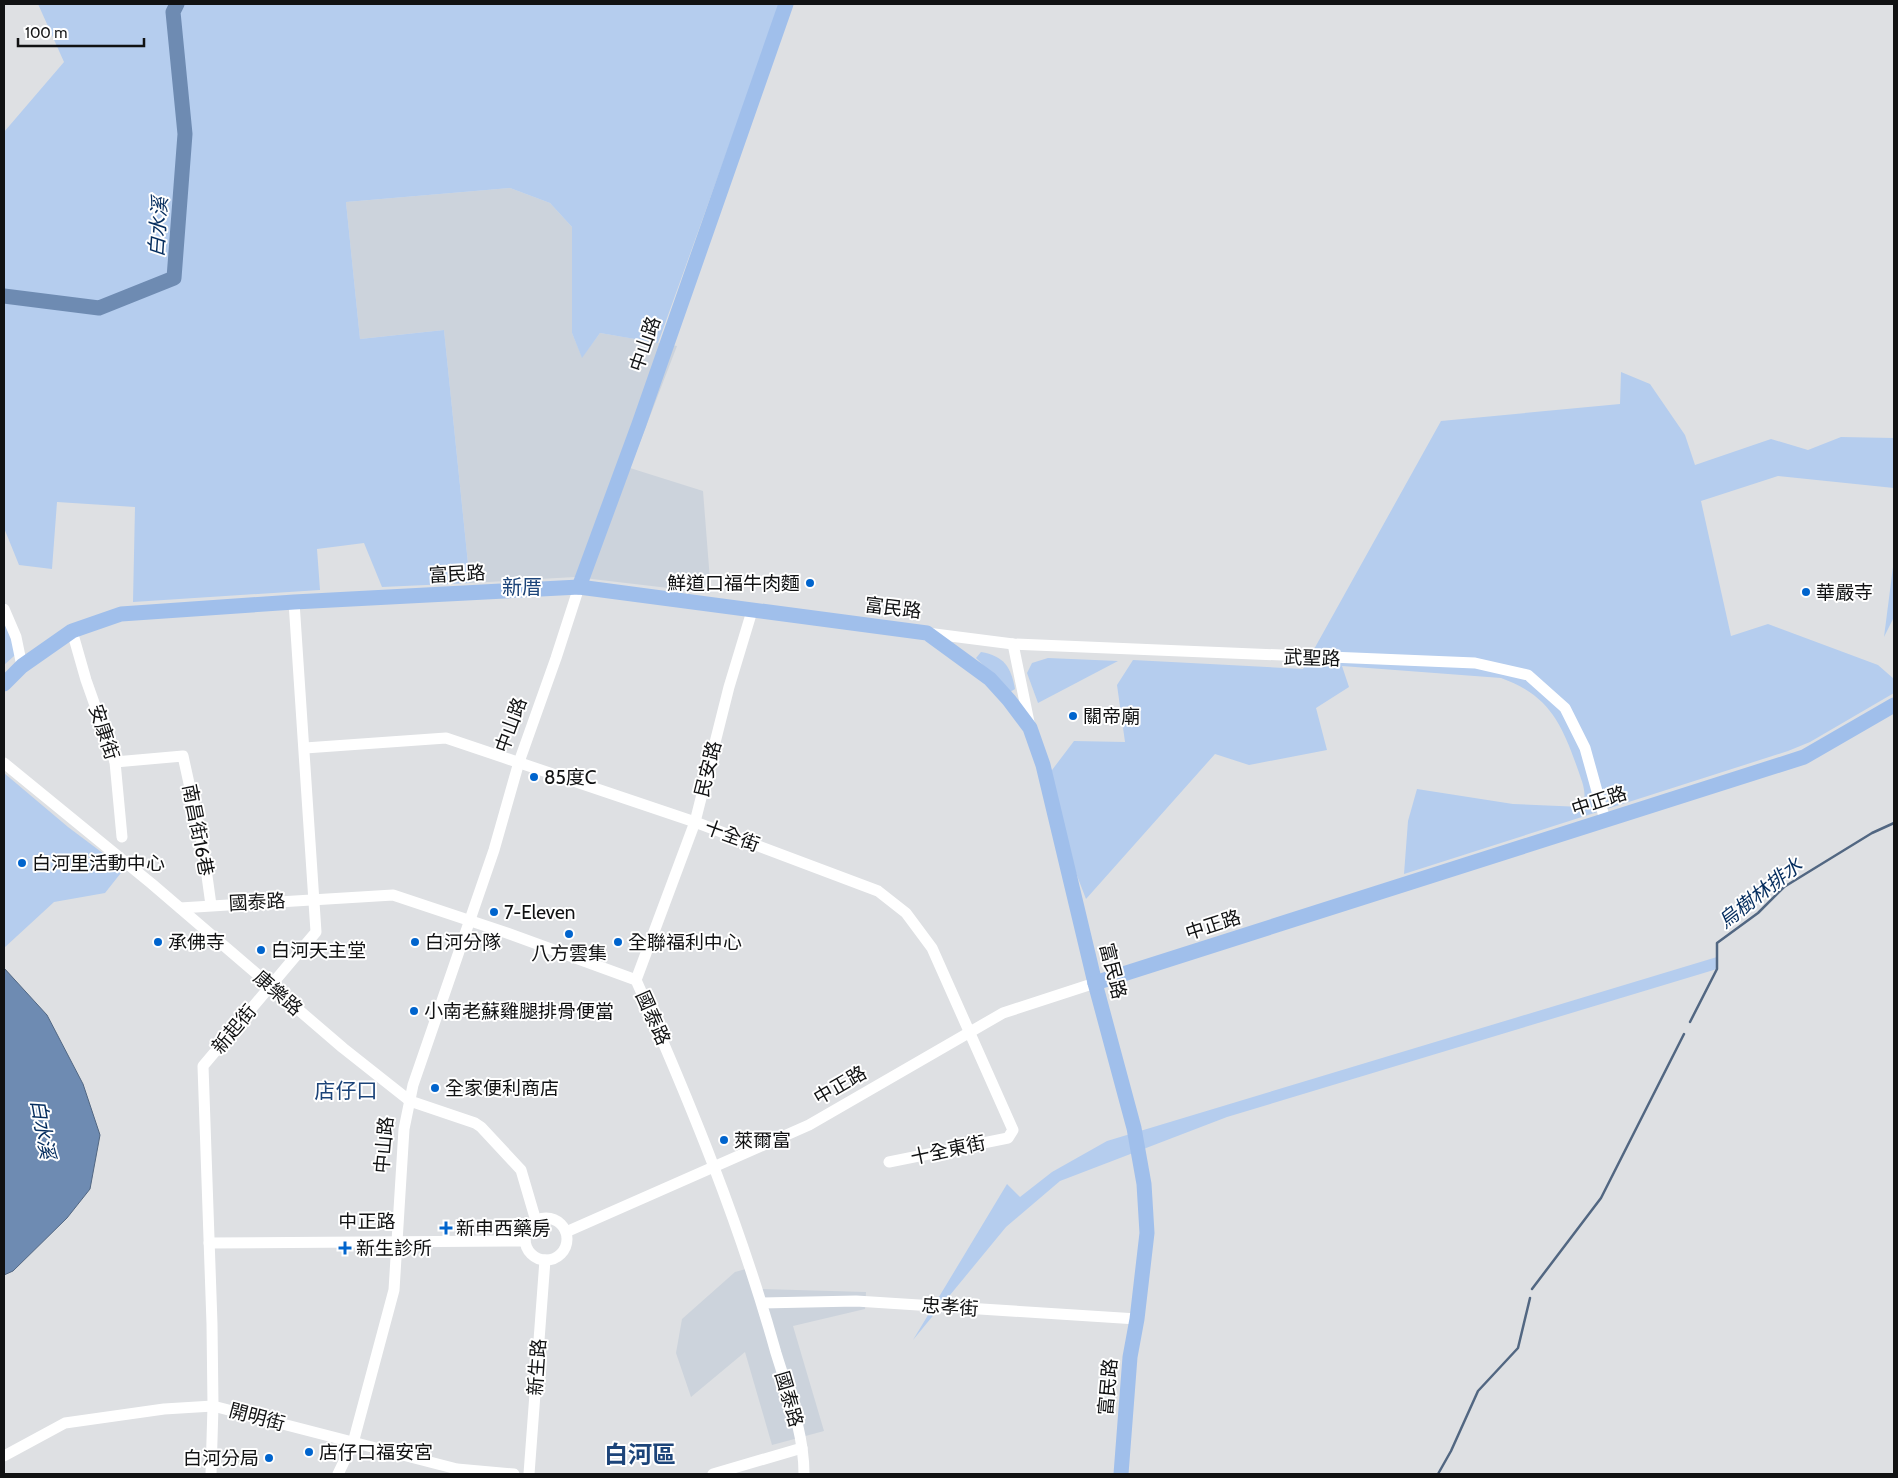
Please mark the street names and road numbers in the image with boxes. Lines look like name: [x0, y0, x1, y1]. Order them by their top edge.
street label: 中山路: [625, 313, 665, 375]
street label: 富民路: [428, 561, 486, 587]
street label: 富民路: [863, 593, 923, 623]
street label: 武聖路: [1283, 646, 1341, 670]
street label: 中山路: [490, 694, 532, 756]
street label: 安康街: [84, 701, 124, 763]
street label: 民安路: [690, 739, 726, 799]
street label: 中正路: [1568, 781, 1630, 821]
street label: 南昌街16巷: [178, 782, 218, 878]
street label: 十全街: [701, 815, 763, 857]
street label: 國泰路: [228, 889, 286, 915]
street label: 中正路: [1182, 905, 1244, 945]
street label: 富民路: [1095, 941, 1131, 1001]
street label: 康樂路: [249, 966, 307, 1020]
street label: 國泰路: [631, 987, 675, 1049]
street label: 新起街: [207, 1000, 261, 1058]
street label: 中正路: [810, 1061, 870, 1109]
street label: 中山路: [370, 1116, 398, 1174]
street label: 十全東街: [908, 1131, 988, 1169]
street label: 中正路: [338, 1210, 396, 1233]
street label: 忠孝街: [921, 1294, 979, 1320]
street label: 新生路: [524, 1338, 550, 1396]
street label: 富民路: [1094, 1358, 1122, 1416]
street label: 國泰路: [770, 1368, 808, 1430]
street label: 開明街: [226, 1399, 288, 1435]

